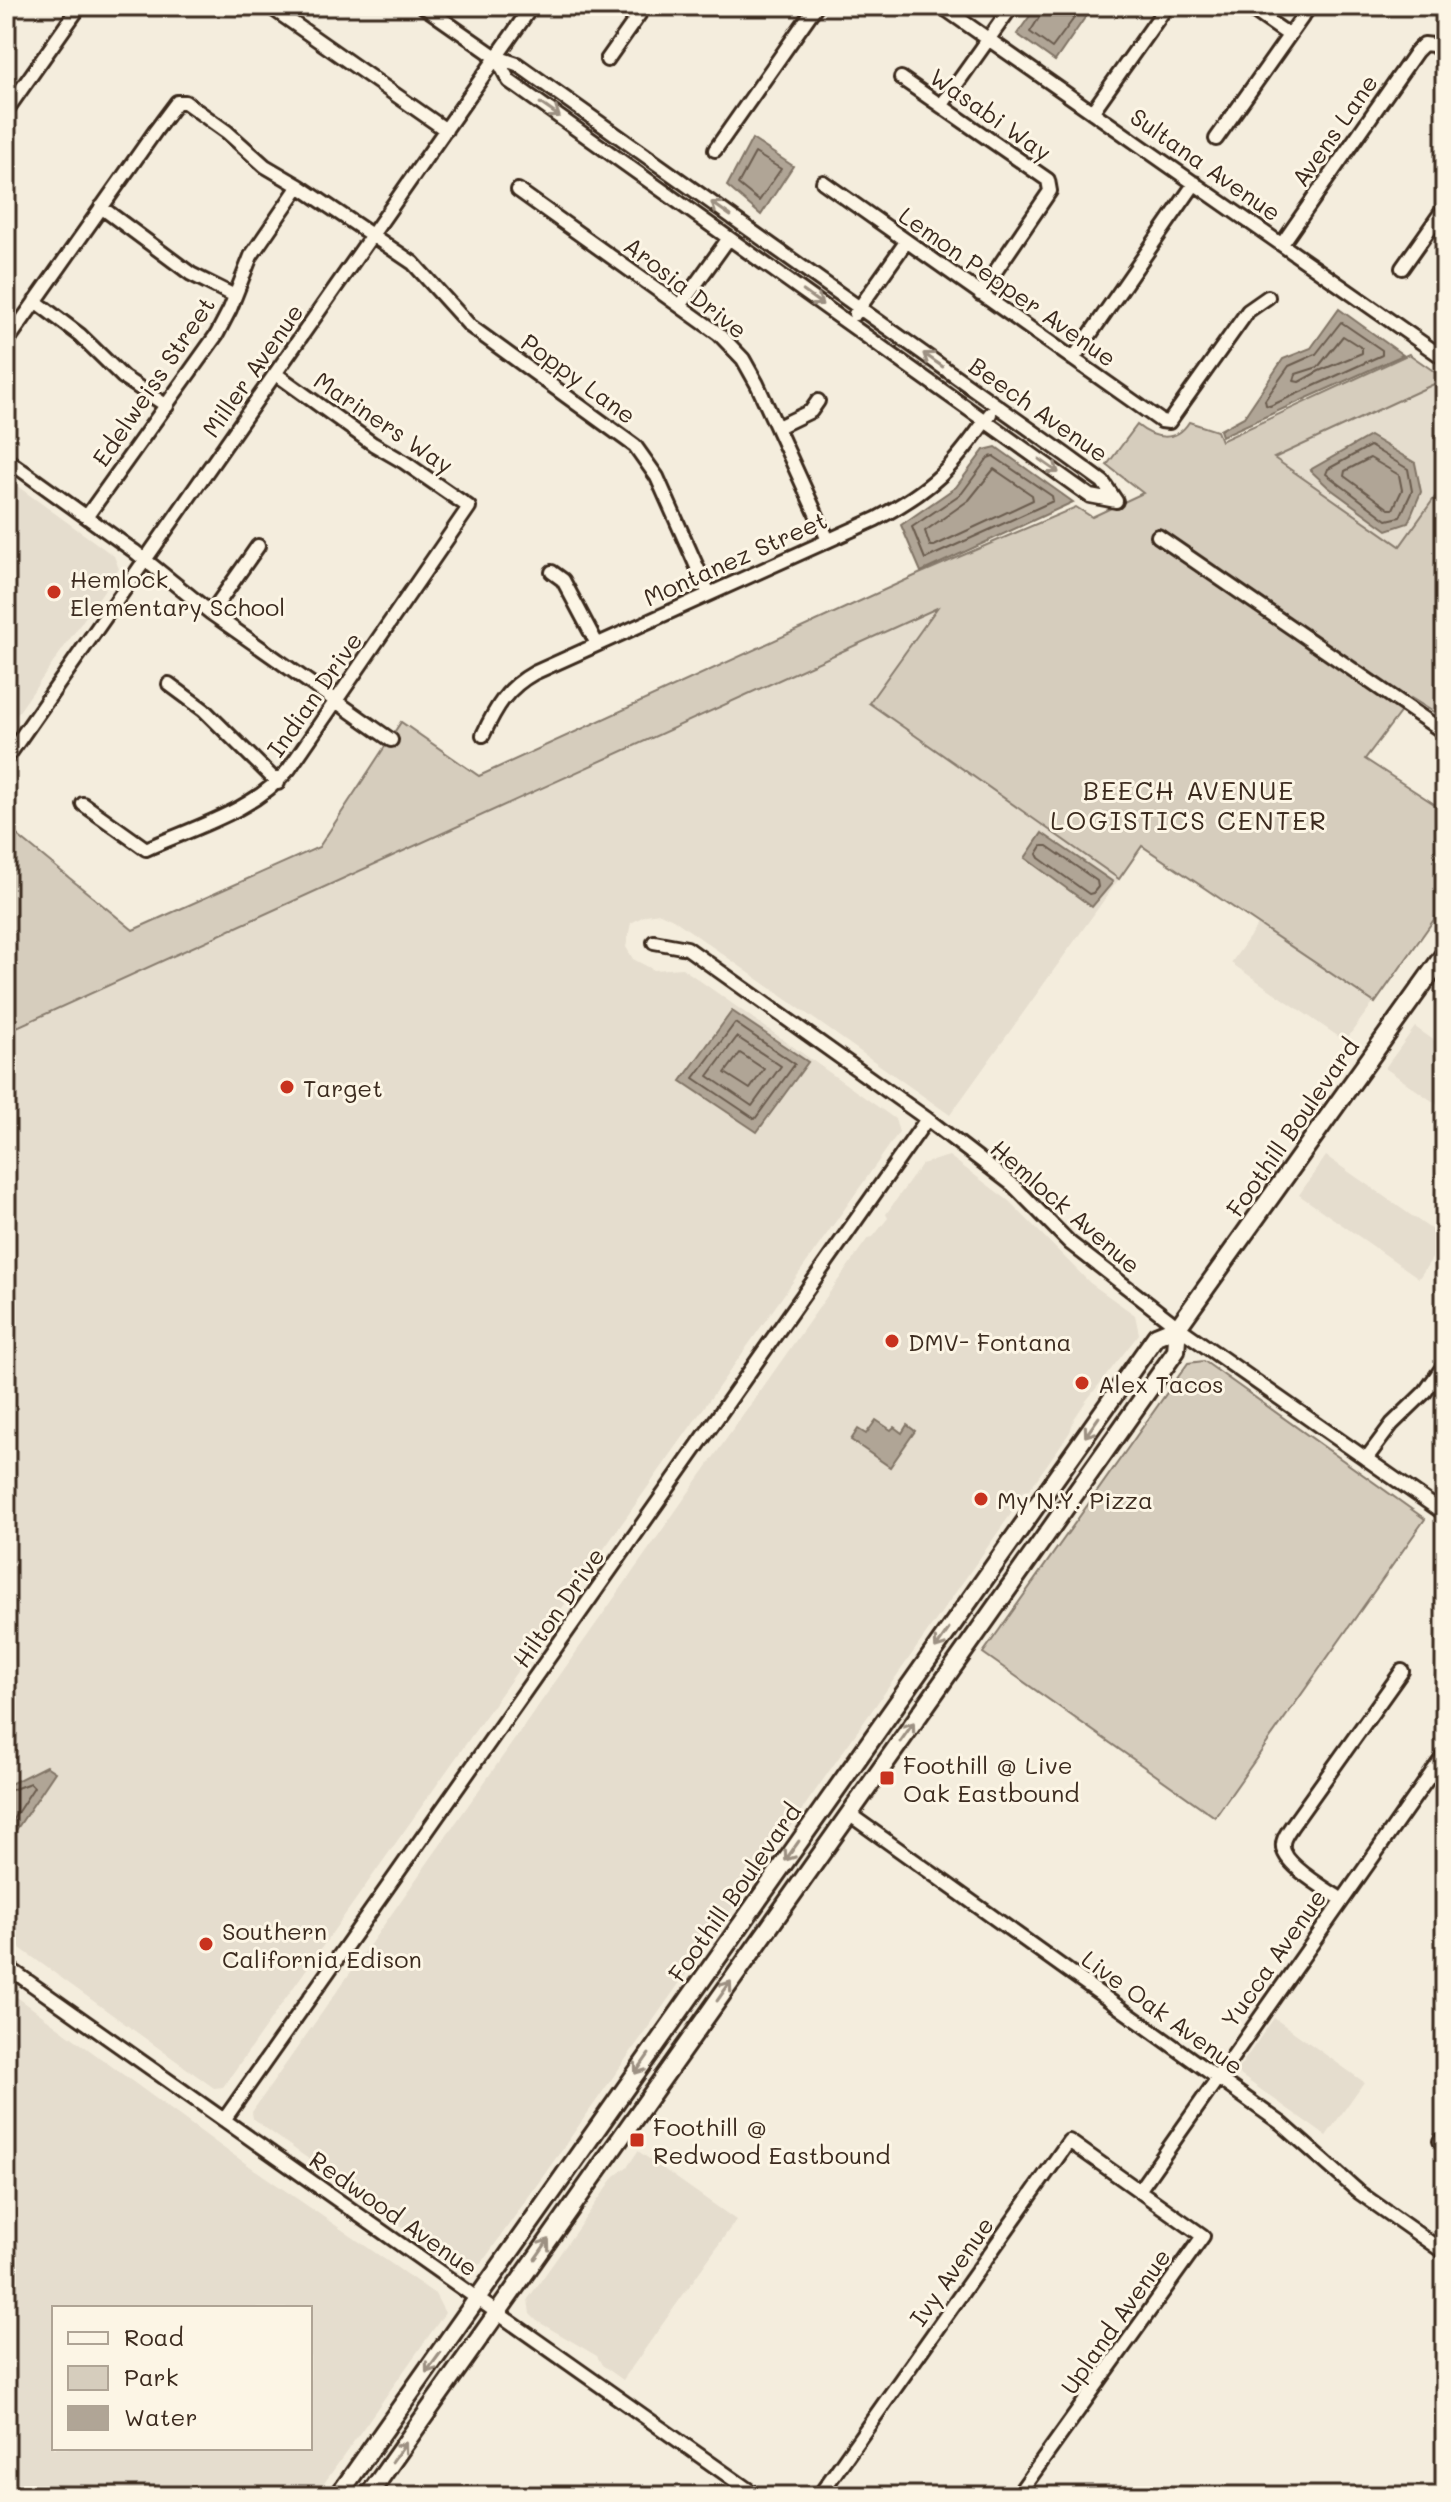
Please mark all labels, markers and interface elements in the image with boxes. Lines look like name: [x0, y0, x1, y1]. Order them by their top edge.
street label: Wasabi Way: [924, 61, 1058, 167]
street label: Avens Lane: [1284, 68, 1384, 192]
street label: Sultana Avenue: [1125, 100, 1287, 228]
one-way arrow: [539, 102, 561, 118]
street label: Lemon Pepper Avenue: [893, 199, 1123, 373]
one-way arrow: [710, 201, 732, 217]
street label: Arosia Drive: [618, 229, 754, 345]
one-way arrow: [801, 289, 823, 306]
street label: Edelweiss Street: [85, 290, 221, 472]
street label: Miller Avenue: [195, 297, 309, 443]
street label: Poppy Lane: [516, 326, 642, 430]
street label: Beech Avenue: [963, 350, 1115, 468]
one-way arrow: [922, 352, 944, 368]
street label: Mariners Way: [308, 364, 460, 480]
one-way arrow: [1037, 458, 1059, 474]
street label: Montanez Street: [638, 504, 832, 612]
place label: Hemlock Elementary School: [70, 563, 285, 622]
marker: Hemlock Elementary School: [45, 583, 63, 601]
street label: Indian Drive: [260, 625, 368, 763]
district label: BEECH AVENUE LOGISTICS CENTER: [1050, 773, 1328, 837]
street label: Foothill Boulevard: [1219, 1032, 1365, 1222]
place label: Target: [303, 1072, 383, 1103]
marker: Target: [278, 1078, 296, 1096]
street label: Hemlock Avenue: [985, 1132, 1147, 1280]
place label: DMV- Fontana: [908, 1326, 1072, 1357]
marker: DMV- Fontana: [883, 1332, 901, 1350]
place label: Alex Tacos: [1098, 1368, 1224, 1399]
marker: Alex Tacos: [1073, 1374, 1091, 1392]
one-way arrow: [1084, 1415, 1101, 1437]
place label: My N.Y. Pizza: [997, 1484, 1153, 1515]
marker: My N.Y. Pizza: [972, 1490, 990, 1508]
street label: Hilton Drive: [505, 1541, 611, 1673]
one-way arrow: [934, 1627, 950, 1649]
one-way arrow: [899, 1722, 915, 1744]
place label: Foothill @ Live Oak Eastbound: [903, 1749, 1079, 1808]
marker: Foothill @ Live Oak Eastbound: [878, 1769, 896, 1787]
street label: Foothill Boulevard: [661, 1797, 807, 1987]
one-way arrow: [784, 1840, 800, 1862]
street label: Yucca Avenue: [1214, 1882, 1332, 2034]
place label: Southern California Edison: [222, 1915, 422, 1974]
marker: Southern California Edison: [197, 1935, 215, 1953]
street label: Live Oak Avenue: [1076, 1943, 1250, 2081]
one-way arrow: [716, 1980, 733, 2002]
one-way arrow: [634, 2052, 650, 2074]
place label: Foothill @ Redwood Eastbound: [653, 2111, 891, 2170]
marker: Foothill @ Redwood Eastbound: [628, 2131, 646, 2149]
street label: Redwood Avenue: [304, 2143, 484, 2283]
street label: Ivy Avenue: [902, 2210, 1000, 2332]
one-way arrow: [534, 2238, 551, 2260]
street label: Upland Avenue: [1053, 2242, 1177, 2400]
legend: [52, 2306, 312, 2450]
text: Road: [124, 2321, 184, 2352]
one-way arrow: [425, 2351, 442, 2373]
text: Park: [124, 2361, 178, 2392]
text: Water: [124, 2401, 198, 2432]
one-way arrow: [391, 2441, 407, 2463]

